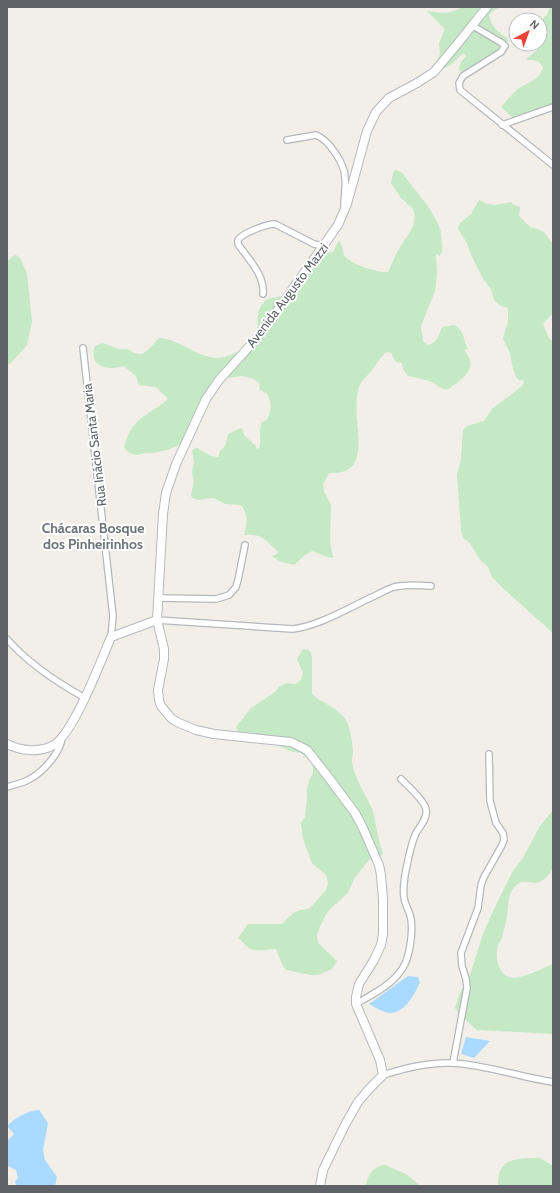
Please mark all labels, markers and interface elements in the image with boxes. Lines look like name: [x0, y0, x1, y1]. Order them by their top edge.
north arrow: [508, 12, 548, 52]
text: N: [527, 17, 542, 32]
street label: Avenida Augusto Mazzi: [243, 240, 331, 350]
street label: Rua Inácio Santa Maria: [78, 382, 109, 507]
district label: Chácaras Bosque dos Pinheirinhos: [42, 519, 144, 553]

